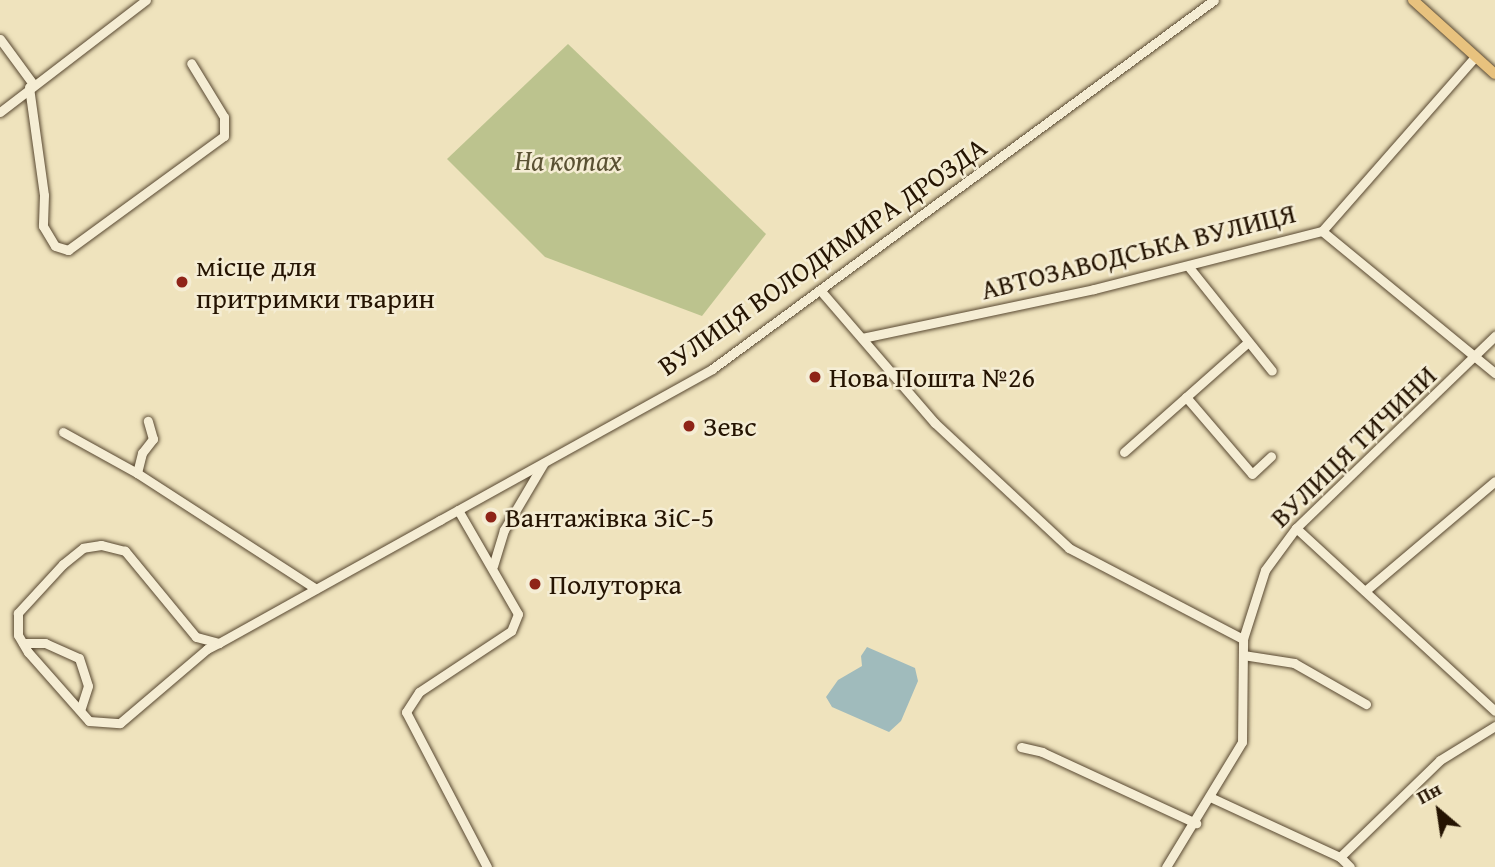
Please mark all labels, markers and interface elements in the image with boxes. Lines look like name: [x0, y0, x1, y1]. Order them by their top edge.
street label: ВУЛИЦЯ ВОЛОДИМИРА ДРОЗДА: [651, 130, 993, 382]
park label: На котах: [514, 143, 622, 177]
street label: АВТОЗАВОДСЬКА ВУЛИЦЯ: [977, 196, 1299, 306]
place label: місце для притримки тварин: [196, 249, 435, 315]
marker: місце для притримки тварин: [174, 274, 190, 290]
street label: ВУЛИЦЯ ТИЧИНИ: [1263, 358, 1443, 534]
place label: Нова Пошта №26: [829, 360, 1035, 394]
marker: Нова Пошта №26: [807, 369, 823, 385]
place label: Зевс: [703, 409, 757, 443]
marker: Зевс: [681, 418, 697, 434]
place label: Вантажівка ЗіС-5: [505, 500, 714, 534]
marker: Вантажівка ЗіС-5: [483, 509, 499, 525]
place label: Полуторка: [549, 567, 682, 601]
marker: Полуторка: [527, 576, 543, 592]
text: Пн: [1411, 774, 1446, 811]
north arrow: [1404, 776, 1474, 846]

